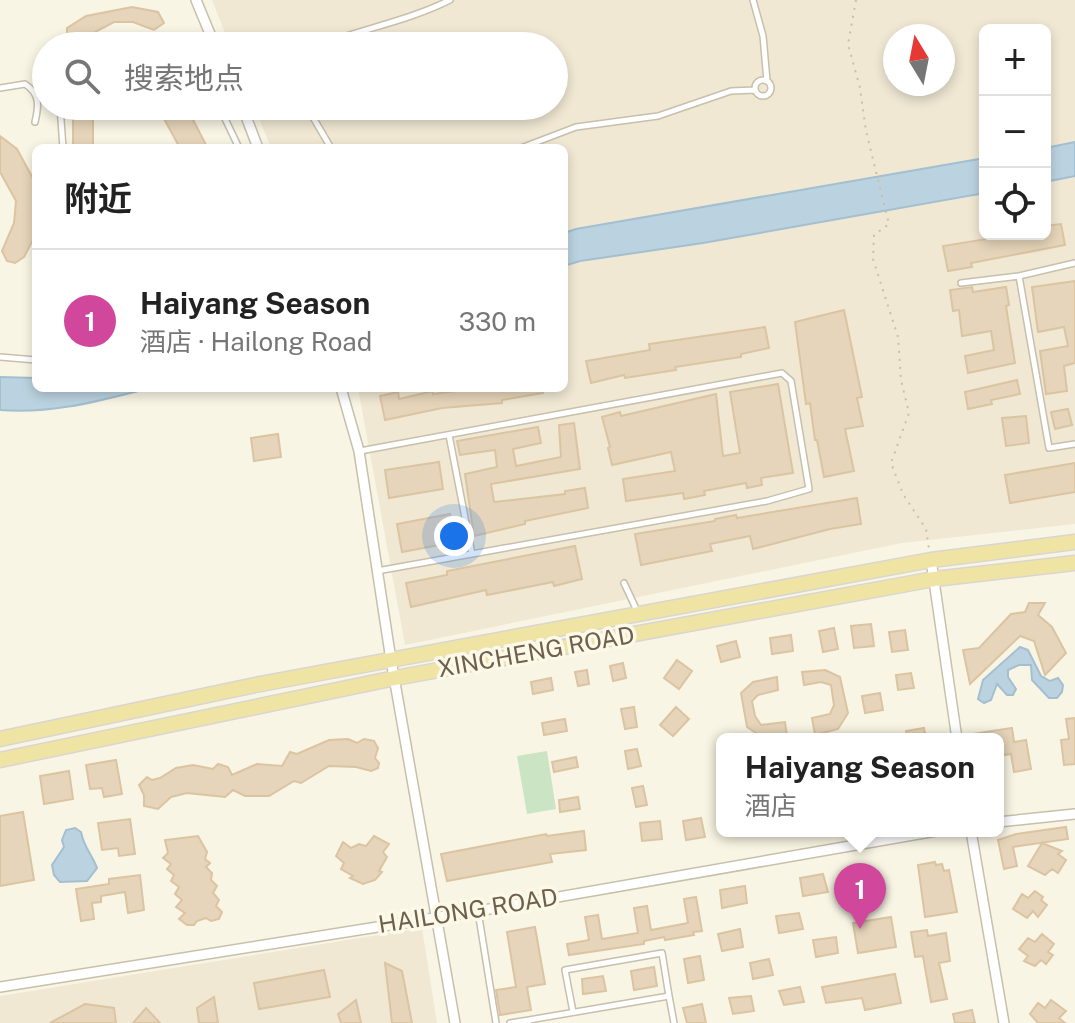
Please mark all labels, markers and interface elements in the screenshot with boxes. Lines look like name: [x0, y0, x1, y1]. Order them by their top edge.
north arrow: [883, 24, 955, 96]
map controls: [979, 24, 1051, 240]
button: +: [979, 24, 1051, 96]
search box: [32, 32, 568, 120]
icon: search: [60, 54, 104, 98]
text: 搜索地点: [124, 60, 244, 96]
button: −: [979, 96, 1051, 168]
button: locate: [979, 168, 1051, 240]
text: 附近: [64, 179, 132, 219]
text: Haiyang Season: [140, 285, 370, 321]
text: 1: [84, 306, 96, 337]
text: 330 m: [459, 306, 536, 337]
text: 酒店 · Hailong Road: [140, 326, 372, 357]
your location: [434, 516, 474, 556]
street label: XINCHENG ROAD: [435, 620, 636, 682]
popup: [716, 733, 1004, 837]
text: Haiyang Season: [745, 749, 975, 785]
text: 酒店: [745, 790, 797, 821]
pin: 1: [834, 863, 886, 929]
street label: HAILONG ROAD: [376, 882, 560, 938]

